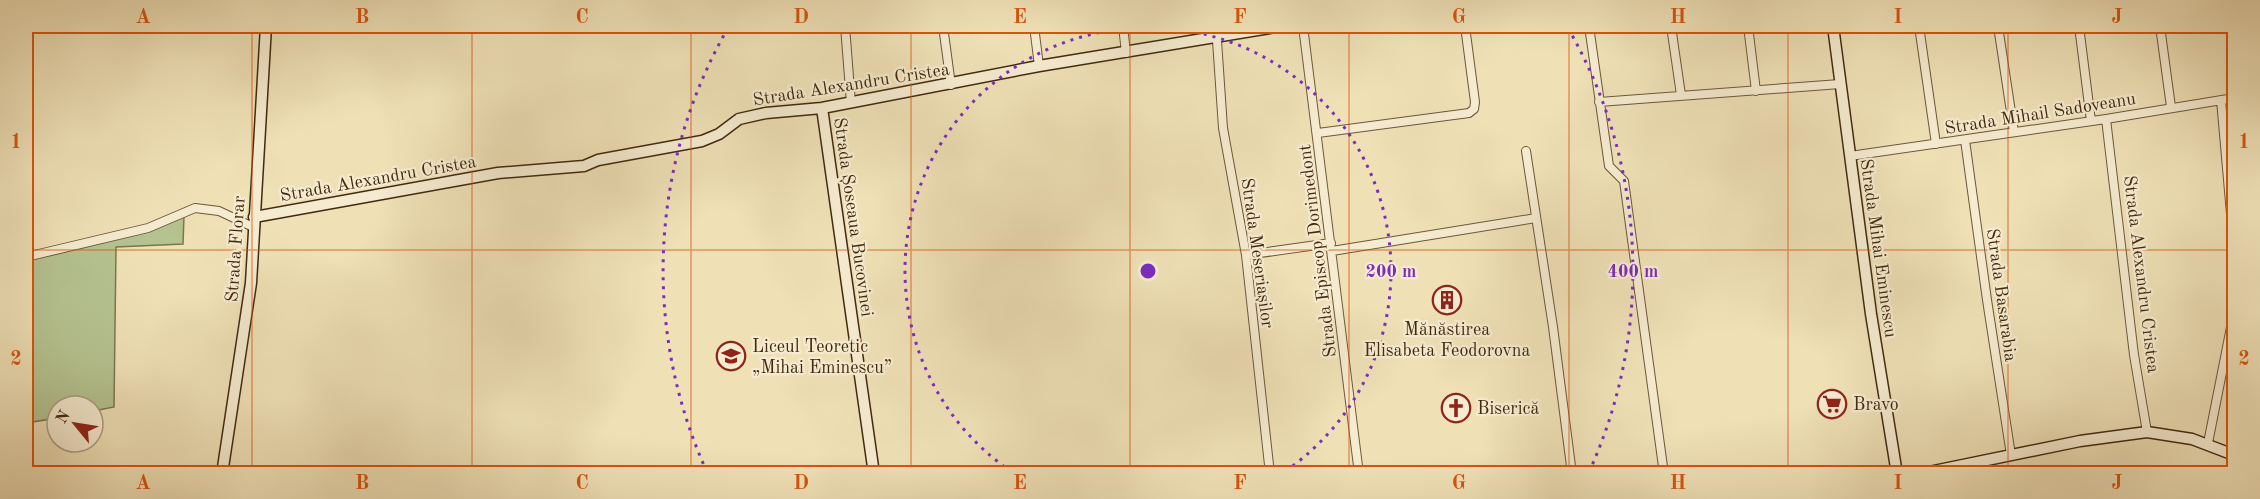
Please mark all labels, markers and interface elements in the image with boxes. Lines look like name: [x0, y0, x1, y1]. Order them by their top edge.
text: A: [135, 8, 151, 28]
text: B: [355, 8, 369, 28]
text: C: [575, 8, 589, 28]
text: D: [793, 8, 809, 28]
text: E: [1013, 8, 1027, 28]
text: F: [1233, 8, 1247, 28]
text: G: [1452, 8, 1466, 28]
text: H: [1670, 8, 1686, 28]
text: I: [1894, 8, 1902, 28]
text: J: [2112, 8, 2123, 28]
street label: Strada Alexandru Cristea: [752, 61, 951, 109]
street label: Strada Mihail Sadoveanu: [1943, 90, 2137, 138]
street label: Strada Șoseaua Bucovinei: [829, 116, 876, 318]
text: 1: [10, 133, 22, 153]
text: 1: [2238, 133, 2250, 153]
street label: Strada Episcop Dorimedont: [1296, 143, 1340, 359]
street label: Strada Alexandru Cristea: [279, 153, 478, 205]
street label: Strada Mihai Eminescu: [1857, 158, 1900, 339]
street label: Strada Alexandru Cristea: [2120, 174, 2162, 374]
street label: Strada Meseriașilor: [1237, 177, 1277, 330]
street label: Strada Florar: [223, 195, 249, 303]
street label: Strada Basarabia: [1983, 227, 2019, 363]
centre of rings: [1138, 261, 1158, 281]
text: 200 m: [1366, 263, 1416, 281]
text: 400 m: [1608, 263, 1658, 281]
building icon: Mănăstirea Elisabeta Feodorovna: [1431, 284, 1463, 316]
place label: Mănăstirea Elisabeta Feodorovna: [1364, 321, 1530, 360]
place label: Liceul Teoretic „Mihai Eminescu”: [752, 338, 892, 377]
school or university icon: Liceul Teoretic „Mihai Eminescu”: [715, 340, 747, 372]
text: 2: [10, 350, 22, 370]
text: 2: [2238, 350, 2250, 370]
supermarket icon: Bravo: [1816, 388, 1848, 420]
church icon: Biserică: [1440, 392, 1472, 424]
north arrow: [45, 394, 105, 454]
place label: Bravo: [1853, 396, 1899, 414]
place label: Biserică: [1477, 400, 1539, 418]
text: N: [54, 408, 74, 427]
text: A: [135, 474, 151, 494]
text: B: [355, 474, 369, 494]
text: C: [575, 474, 589, 494]
text: D: [793, 474, 809, 494]
text: E: [1013, 474, 1027, 494]
text: F: [1233, 474, 1247, 494]
text: G: [1452, 474, 1466, 494]
text: H: [1670, 474, 1686, 494]
text: I: [1894, 474, 1902, 494]
text: J: [2112, 474, 2123, 494]

